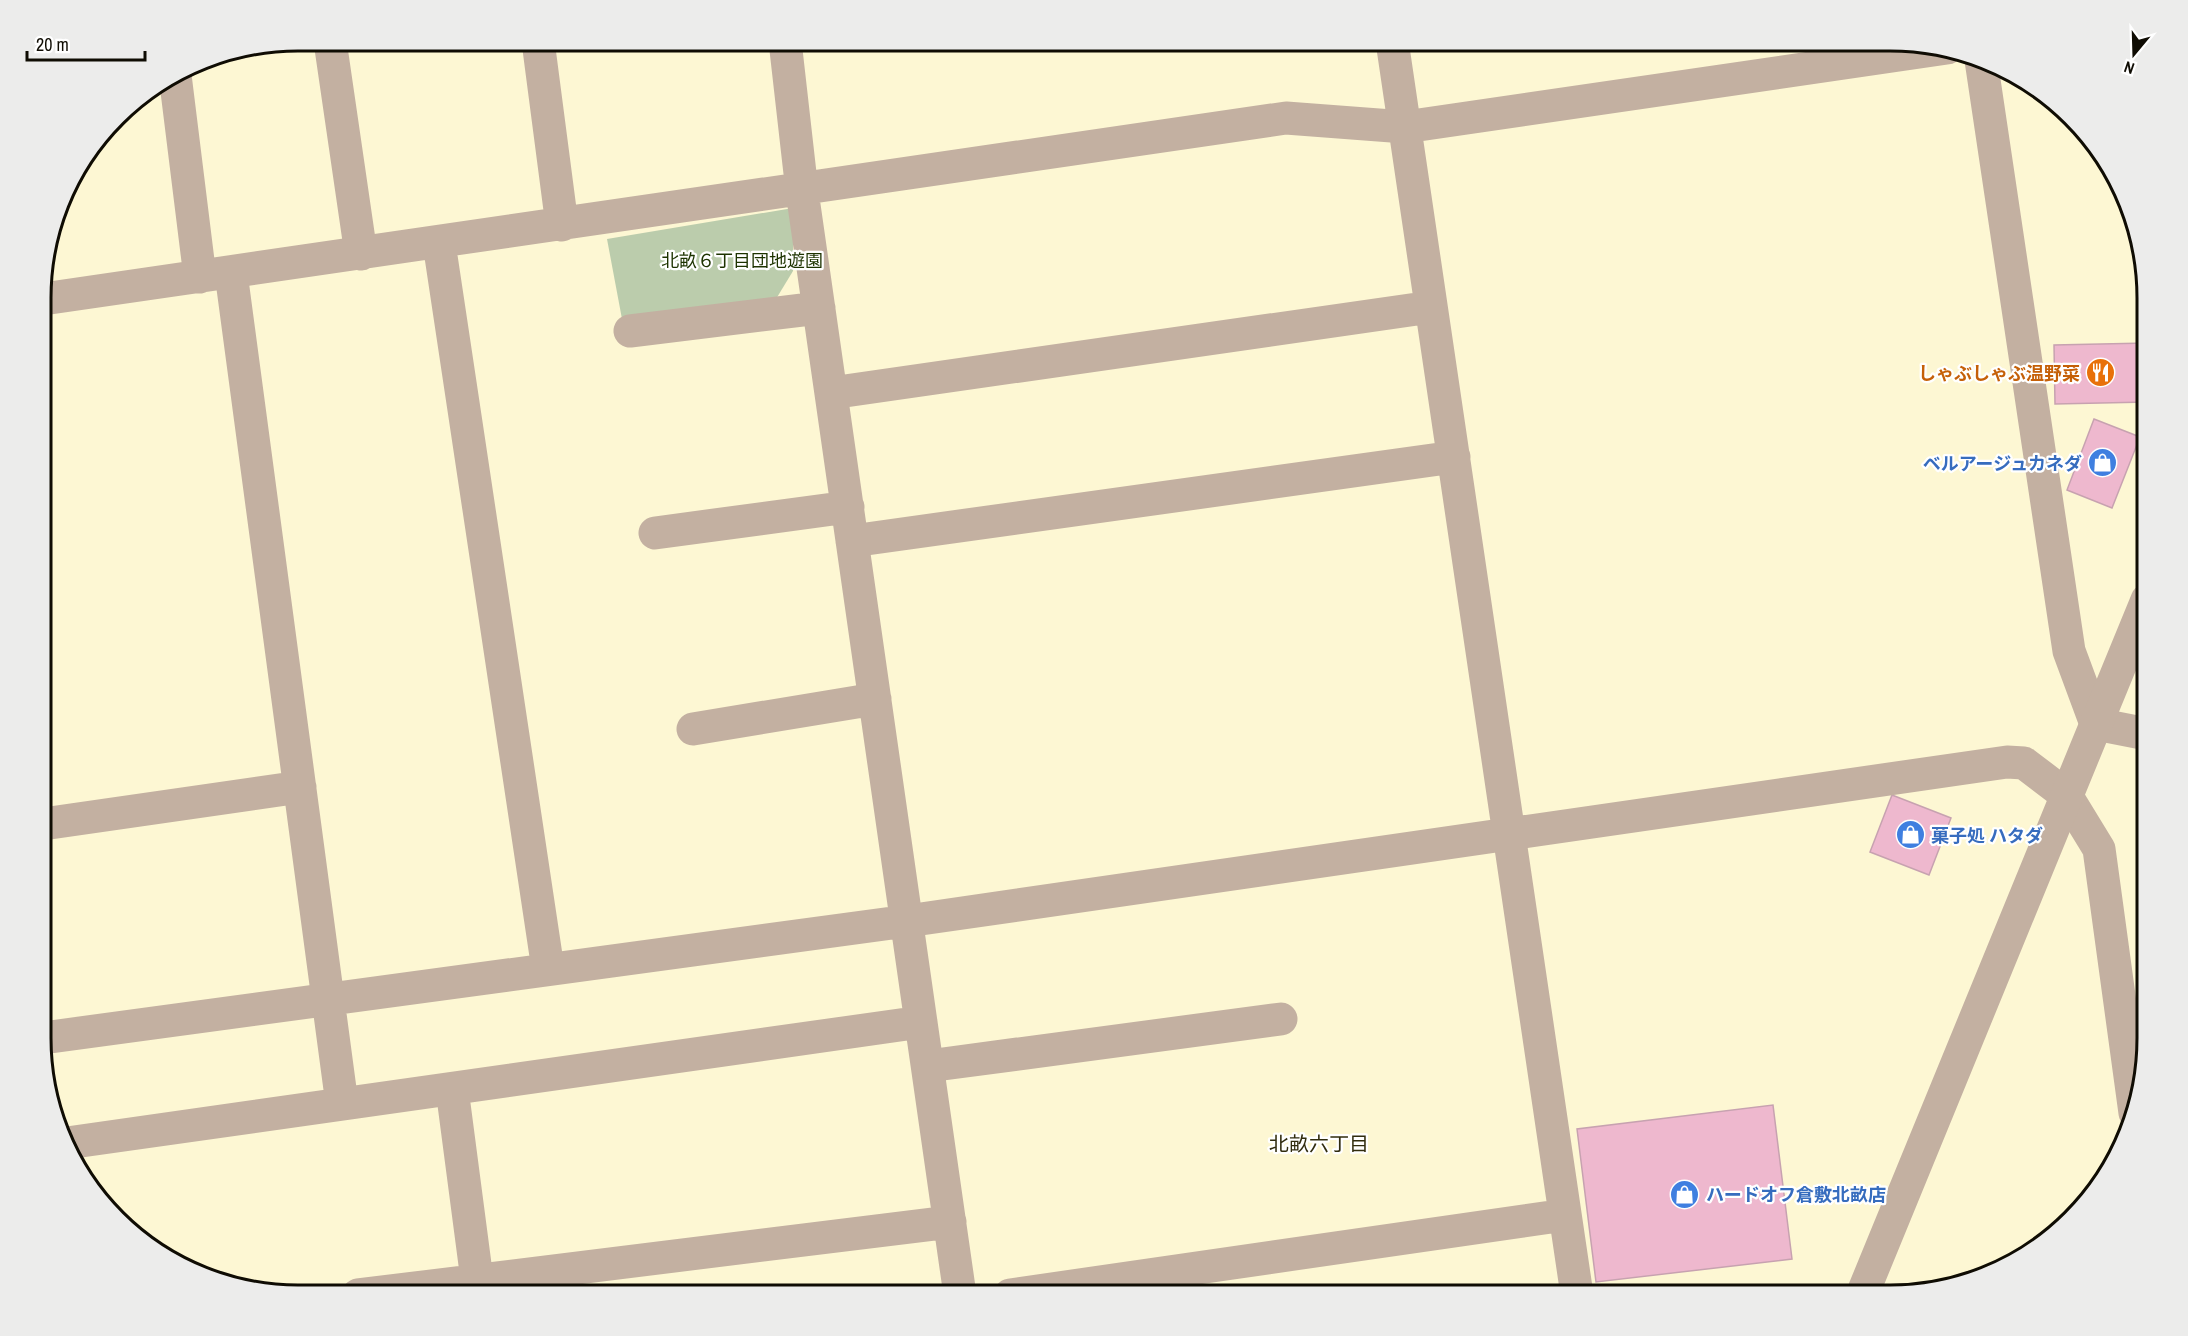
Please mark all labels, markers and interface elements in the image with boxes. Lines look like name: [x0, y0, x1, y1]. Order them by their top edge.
scale bar: [27, 24, 146, 62]
north arrow: [2104, 24, 2164, 84]
text: 20 m: [36, 32, 69, 57]
text: N: [2121, 56, 2137, 80]
park label: 北畝６丁目団地遊園: [661, 248, 823, 273]
restaurant icon: しゃぶしゃぶ温野菜: [2085, 357, 2117, 389]
place label: しゃぶしゃぶ温野菜: [1918, 361, 2080, 386]
shop icon: ベルアージュカネダ: [2087, 447, 2119, 479]
place label: ベルアージュカネダ: [1923, 451, 2082, 476]
shop icon: 菓子処 ハタダ: [1894, 819, 1926, 851]
place label: 菓子処 ハタダ: [1931, 823, 2043, 848]
district label: 北畝六丁目: [1269, 1130, 1369, 1157]
shop icon: ハードオフ倉敷北畝店: [1669, 1178, 1701, 1210]
place label: ハードオフ倉敷北畝店: [1706, 1182, 1886, 1207]

